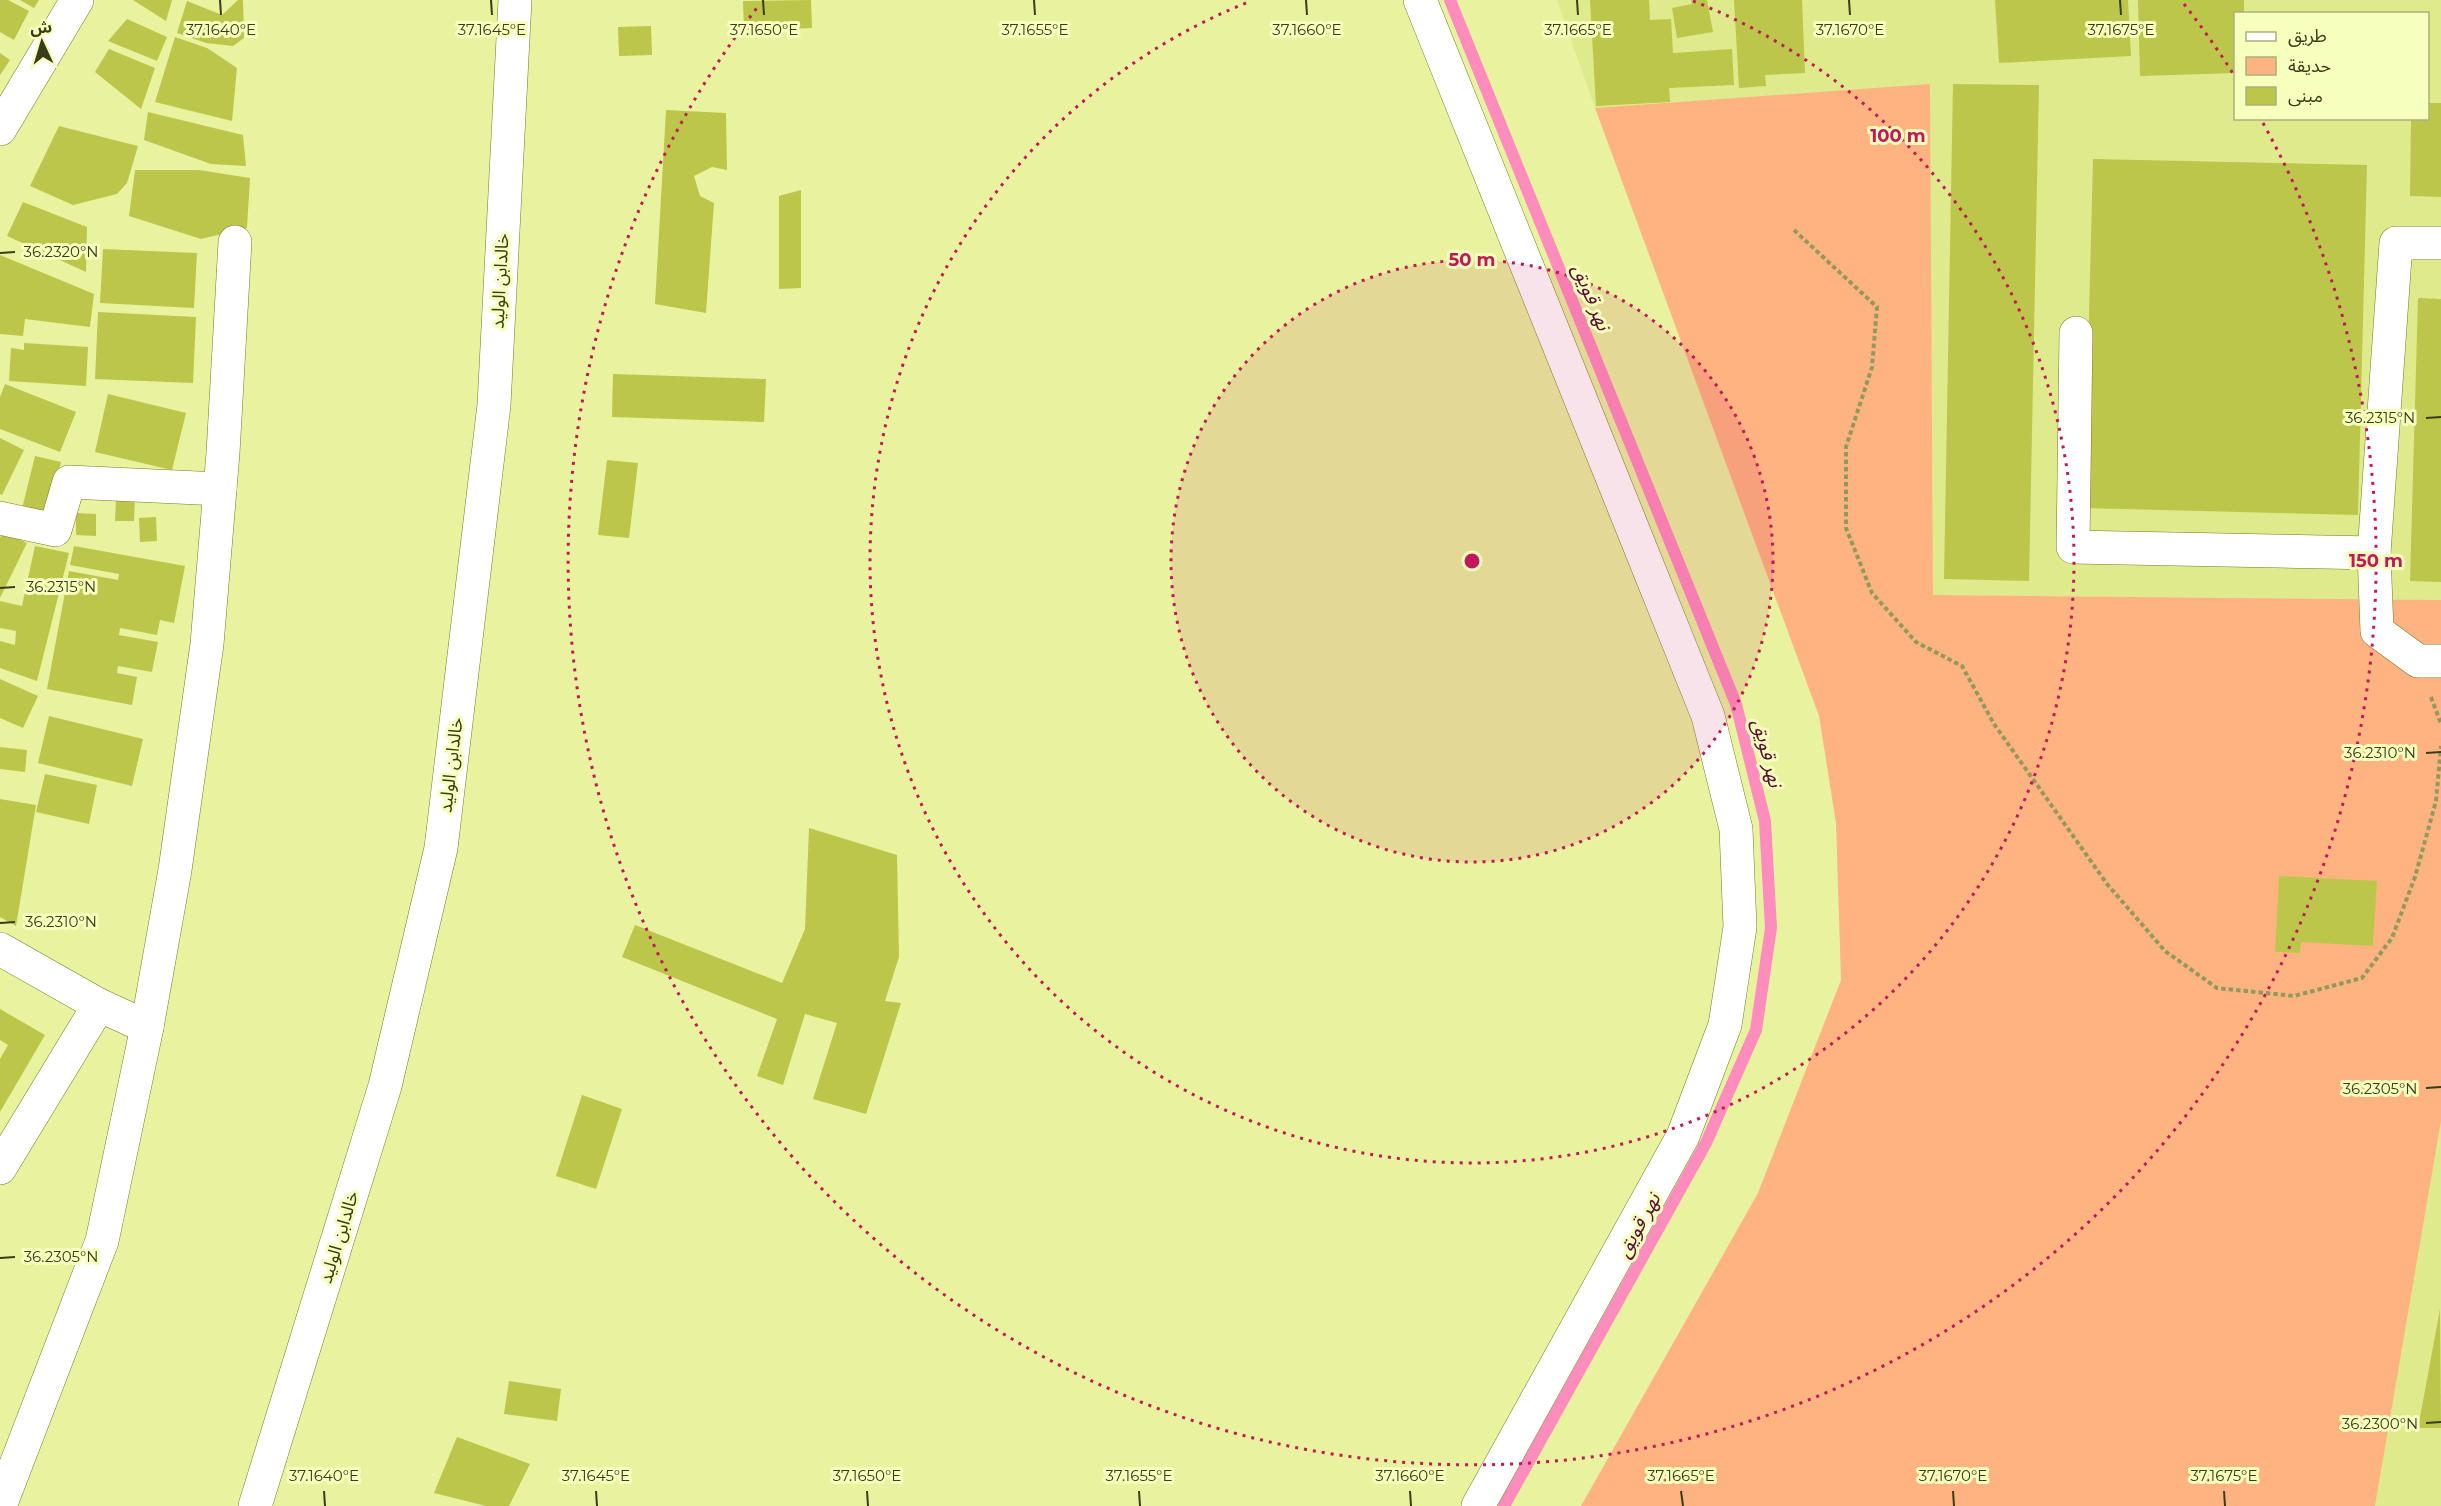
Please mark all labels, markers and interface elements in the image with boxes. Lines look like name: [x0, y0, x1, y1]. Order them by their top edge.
north arrow: [12, 12, 72, 72]
legend: [2234, 12, 2429, 120]
text: ش: [29, 17, 53, 38]
text: 37.1640°E: [186, 20, 256, 39]
text: 37.1645°E: [458, 20, 526, 39]
text: 37.1650°E: [730, 20, 798, 39]
text: 37.1655°E: [1002, 20, 1068, 39]
text: 37.1660°E: [1272, 20, 1342, 39]
text: 37.1665°E: [1544, 20, 1612, 39]
text: 37.1670°E: [1816, 20, 1884, 39]
text: 37.1675°E: [2088, 20, 2154, 39]
text: طريق: [2288, 25, 2327, 47]
text: حديقة: [2288, 55, 2331, 77]
text: مبنى: [2288, 85, 2323, 107]
text: 100 m: [1870, 125, 1926, 147]
street label: خالدابن الوليد: [487, 233, 513, 329]
text: 36.2320°N: [24, 242, 98, 261]
text: 50 m: [1449, 249, 1495, 271]
water label: نهر قويق: [1567, 260, 1617, 335]
text: 36.2315°N: [2345, 408, 2415, 427]
text: 150 m: [2349, 550, 2403, 572]
centre of rings: [1462, 551, 1482, 571]
text: 36.2315°N: [26, 577, 96, 596]
street label: خالدابن الوليد: [434, 716, 468, 814]
water label: نهر قويق: [1747, 717, 1788, 791]
text: 36.2310°N: [2344, 743, 2416, 762]
text: 36.2310°N: [25, 912, 97, 931]
text: 36.2305°N: [2343, 1079, 2417, 1098]
water label: نهر قويق: [1611, 1187, 1667, 1262]
street label: خالدابن الوليد: [315, 1188, 363, 1286]
text: 36.2305°N: [24, 1247, 98, 1266]
text: 36.2300°N: [2342, 1414, 2418, 1433]
text: 37.1640°E: [289, 1466, 359, 1485]
text: 37.1645°E: [562, 1466, 630, 1485]
text: 37.1650°E: [833, 1466, 901, 1485]
text: 37.1655°E: [1106, 1466, 1172, 1485]
text: 37.1660°E: [1375, 1466, 1445, 1485]
text: 37.1665°E: [1647, 1466, 1715, 1485]
text: 37.1670°E: [1919, 1466, 1987, 1485]
text: 37.1675°E: [2191, 1466, 2257, 1485]

